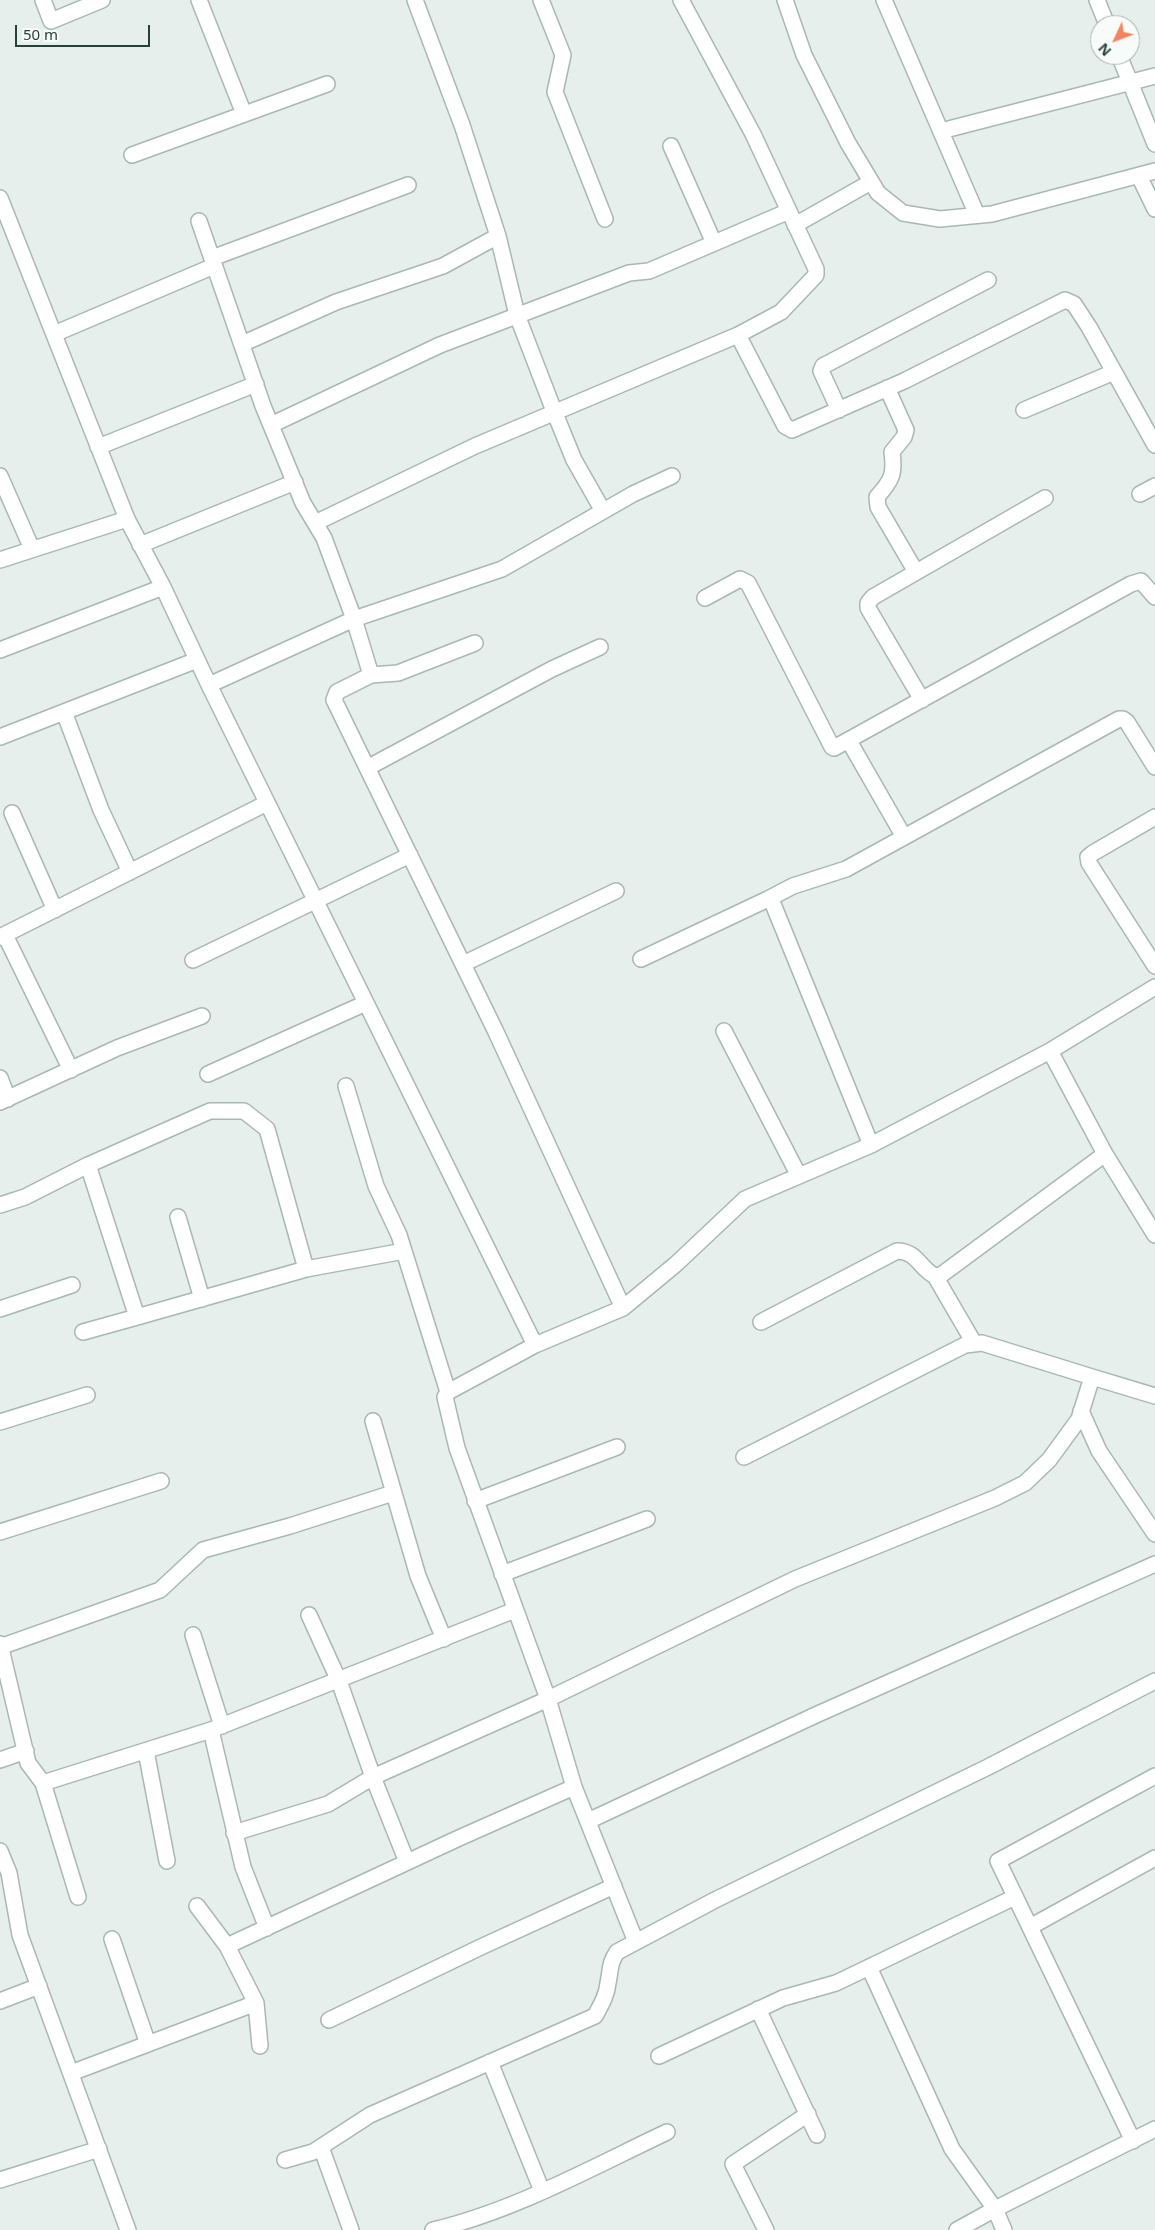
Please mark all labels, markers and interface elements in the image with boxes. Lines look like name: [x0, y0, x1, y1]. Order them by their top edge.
scale bar: [18, 15, 152, 47]
north arrow: [1090, 15, 1140, 65]
text: 50 m: [23, 24, 58, 44]
text: N: [1094, 39, 1115, 61]

